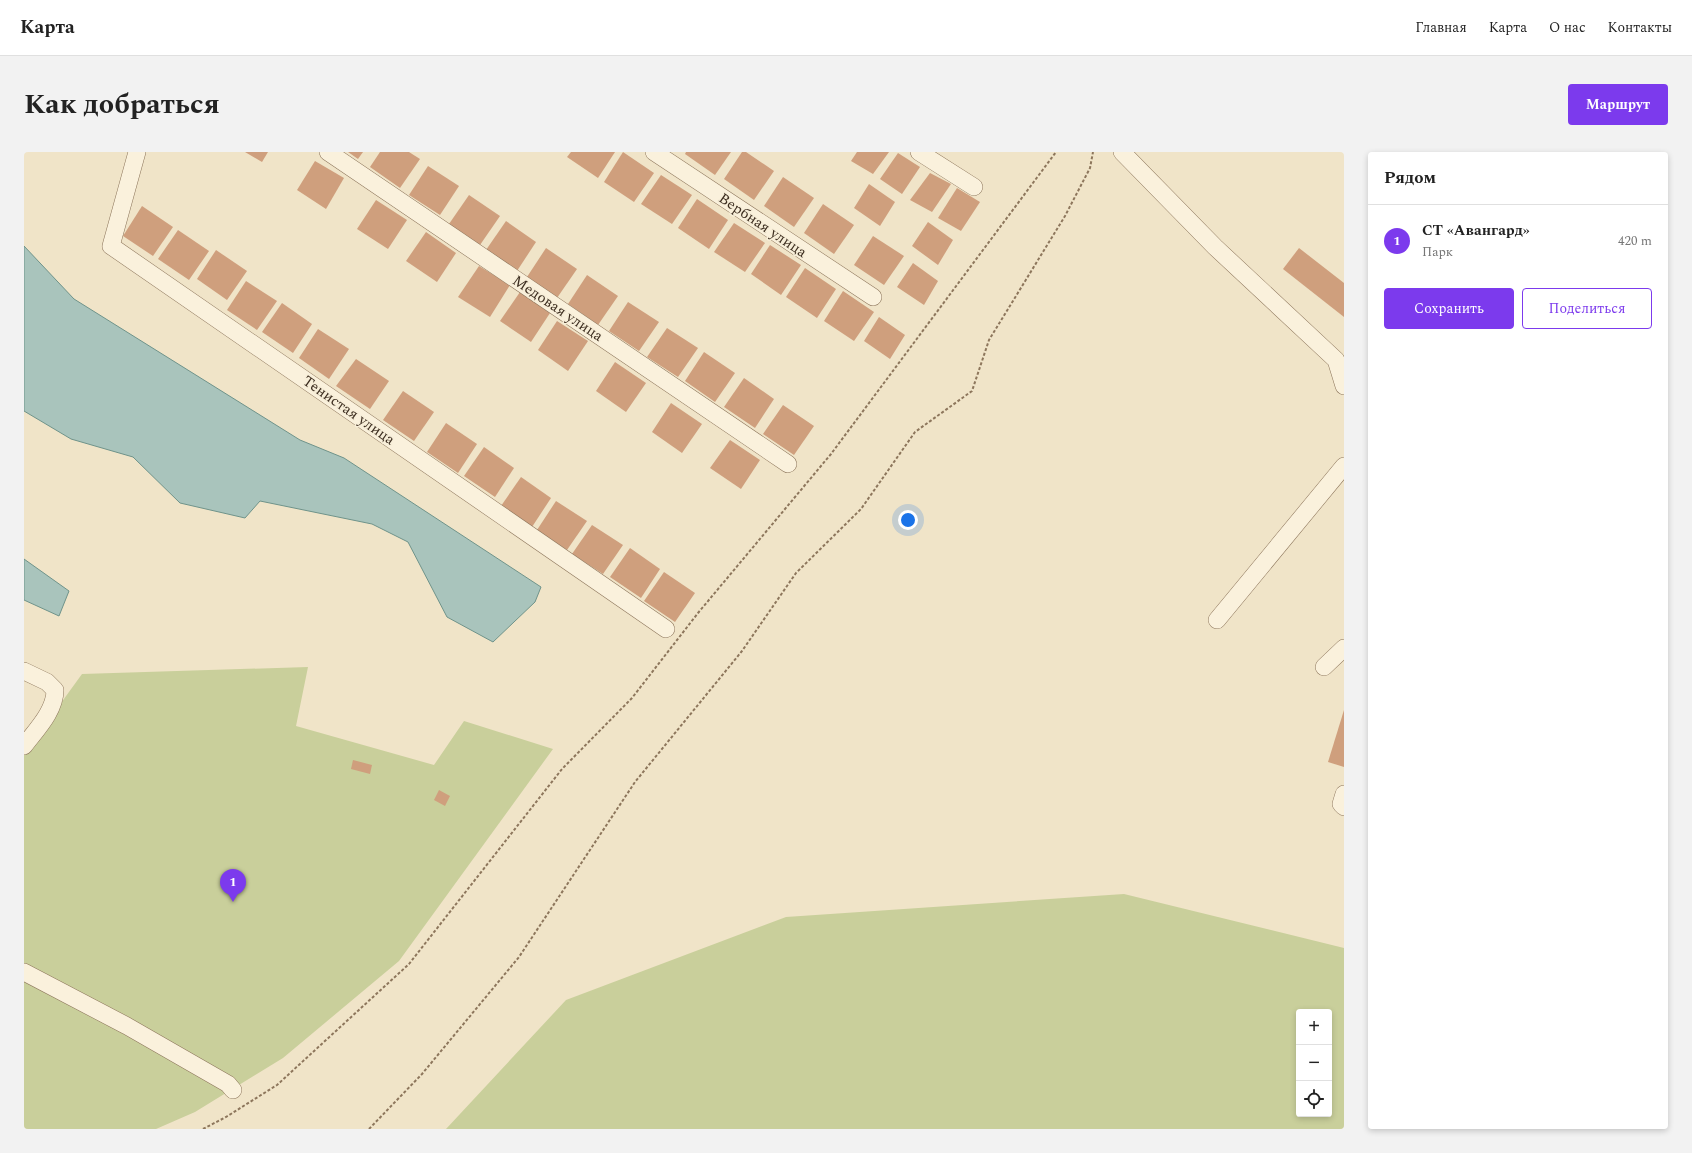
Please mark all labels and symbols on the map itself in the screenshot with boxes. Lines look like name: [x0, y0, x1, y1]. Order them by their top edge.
street label: Вербная улица: [714, 187, 812, 264]
street label: Медовая улица: [508, 269, 608, 348]
street label: Тенистая улица: [298, 370, 400, 451]
your location: [898, 510, 918, 530]
pin: 1: [220, 869, 246, 902]

